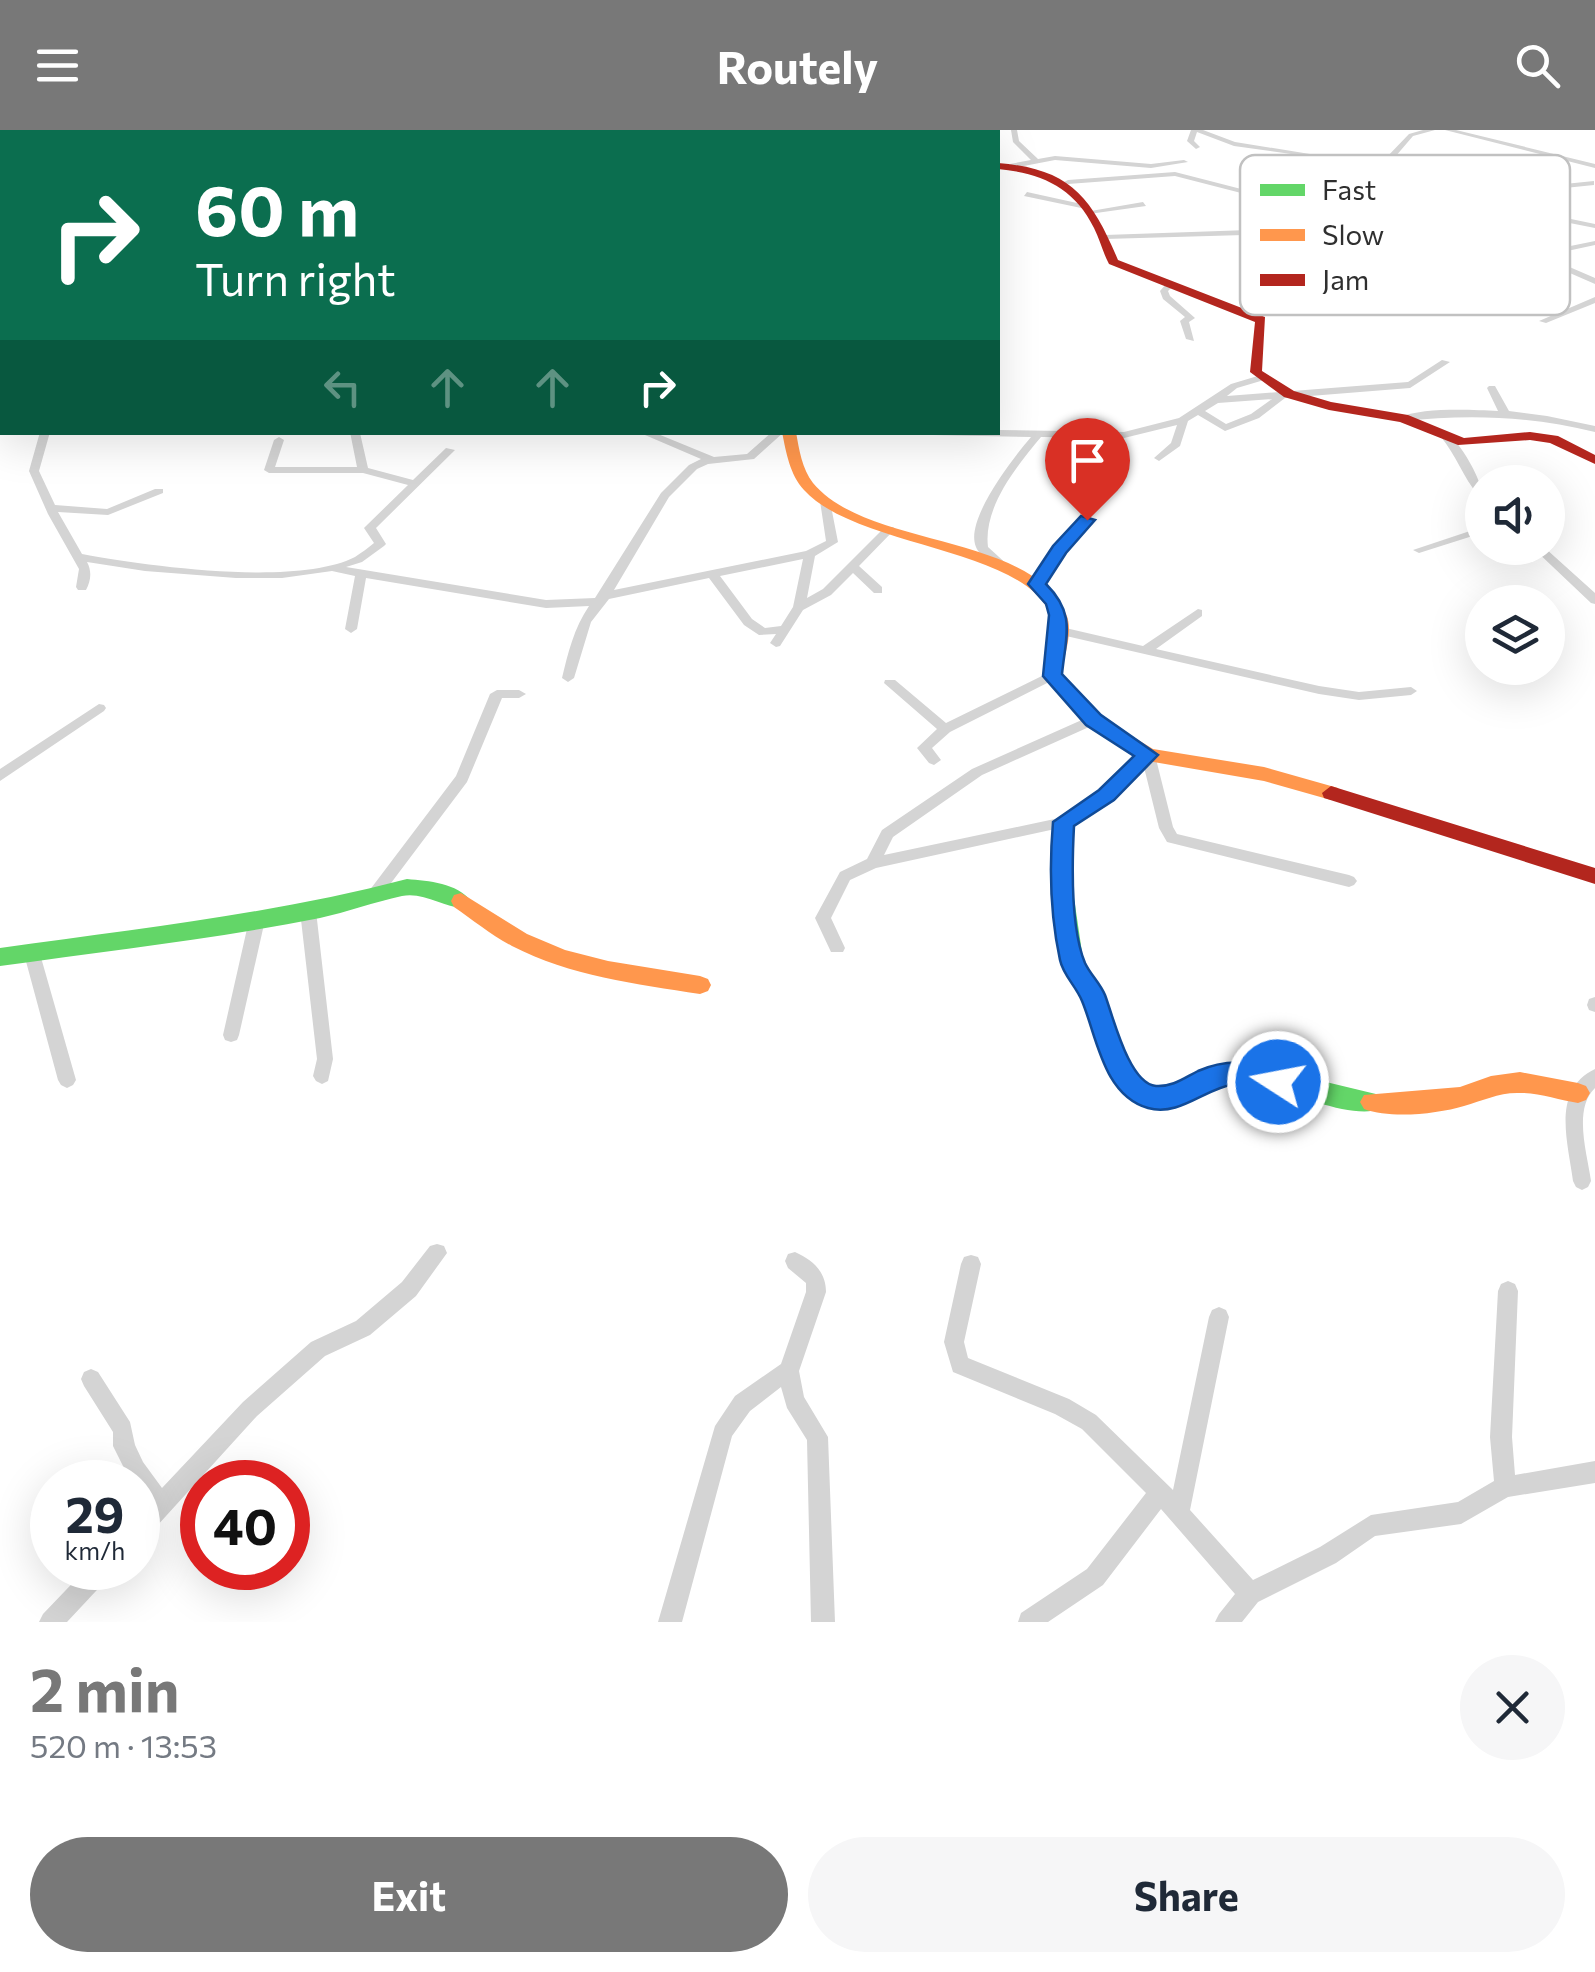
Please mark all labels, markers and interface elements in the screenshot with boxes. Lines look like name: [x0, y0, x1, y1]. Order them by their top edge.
icon: menu: [30, 38, 85, 93]
text: Routely: [717, 38, 878, 93]
icon: search: [1510, 38, 1565, 93]
legend: [1240, 155, 1570, 315]
text: 60 m: [195, 165, 359, 250]
icon: right: [30, 170, 160, 300]
text: Fast: [1322, 172, 1376, 206]
text: Slow: [1322, 217, 1384, 251]
text: Turn right: [195, 250, 396, 305]
text: Jam: [1322, 262, 1369, 296]
icon: left: [315, 360, 370, 415]
icon: ahead: [420, 360, 475, 415]
icon: ahead: [525, 360, 580, 415]
icon: right: [630, 360, 685, 415]
pin: [1045, 418, 1130, 521]
icon: arrive: [1060, 433, 1115, 488]
map controls: [1465, 465, 1565, 685]
button: sound: [1465, 465, 1565, 565]
button: layers: [1465, 585, 1565, 685]
position arrow: [1226, 1030, 1330, 1134]
speed limit sign: 40: [180, 1460, 310, 1590]
text: 29: [65, 1482, 124, 1543]
text: km/h: [65, 1535, 125, 1565]
text: 2 min: [30, 1651, 179, 1724]
button: close: [1460, 1655, 1565, 1760]
text: 520 m · 13:53: [30, 1725, 217, 1765]
button: Exit: [30, 1837, 788, 1952]
button: Share: [808, 1837, 1565, 1952]

